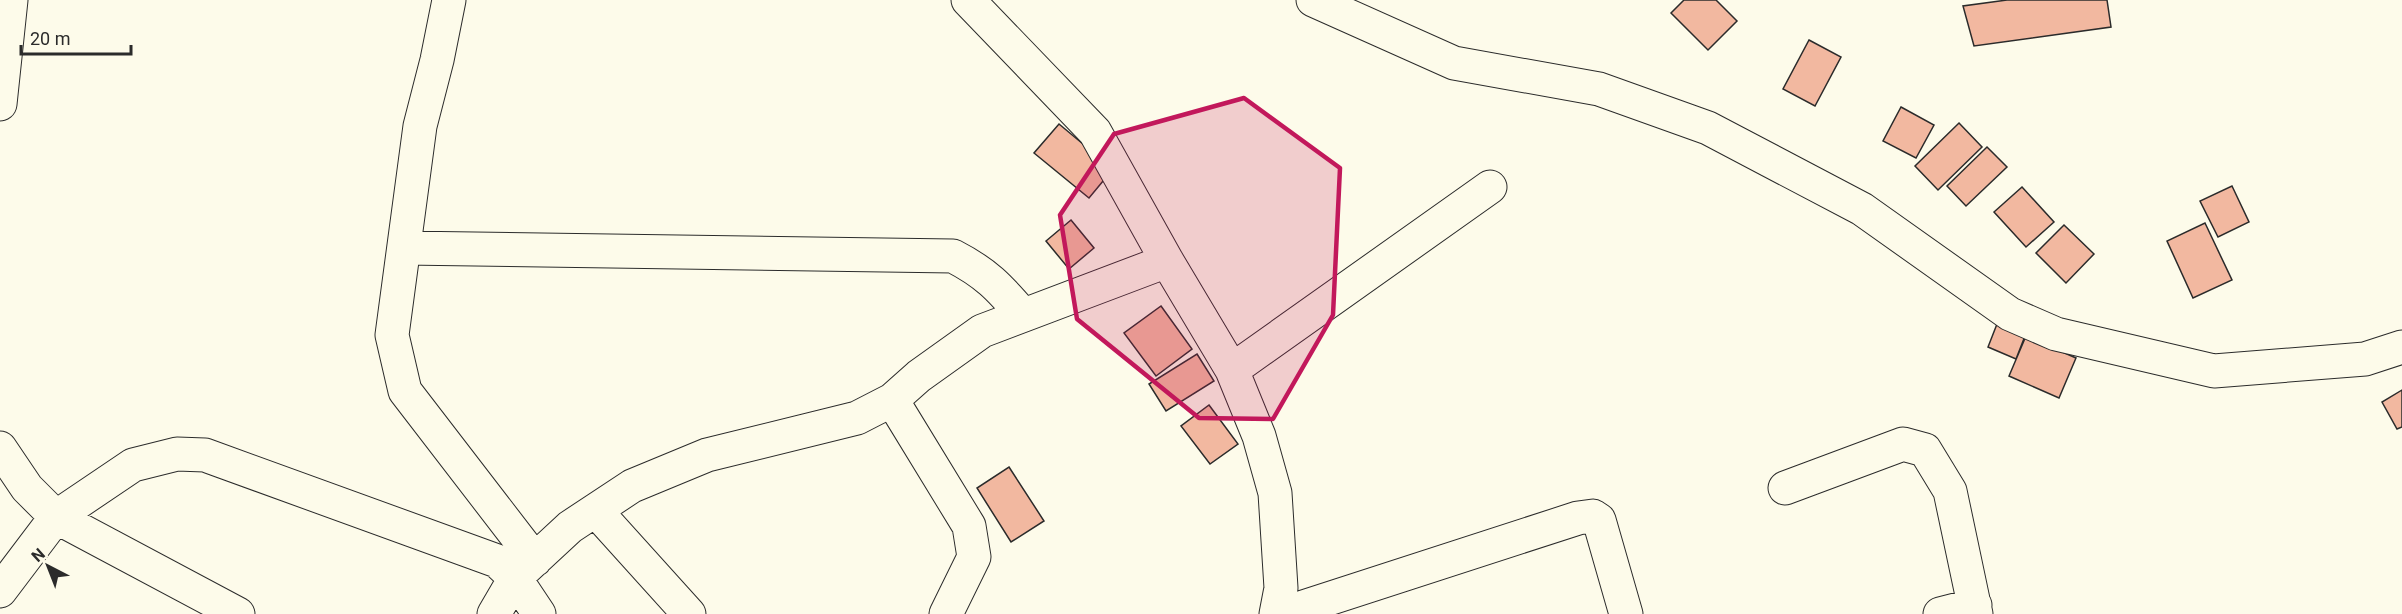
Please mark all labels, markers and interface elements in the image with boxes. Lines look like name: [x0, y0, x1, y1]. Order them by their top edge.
scale bar: [21, 18, 130, 56]
text: 20 m: [30, 28, 70, 49]
north arrow: [18, 536, 78, 596]
text: N: [28, 544, 49, 566]

